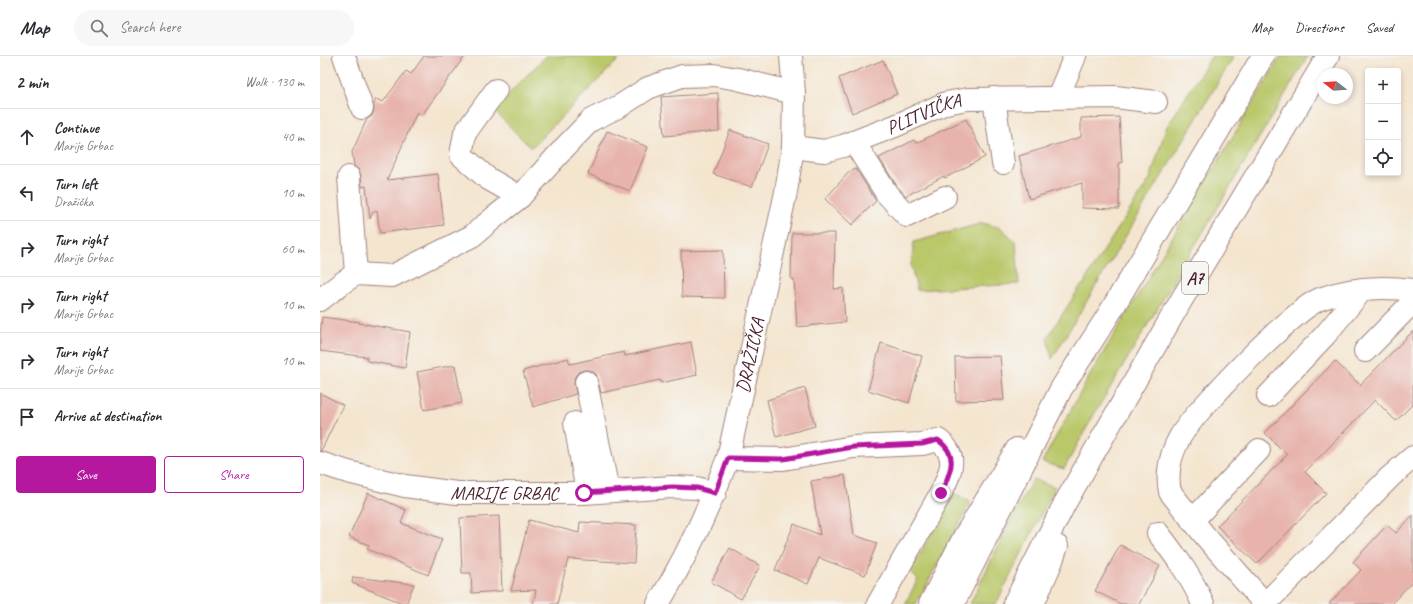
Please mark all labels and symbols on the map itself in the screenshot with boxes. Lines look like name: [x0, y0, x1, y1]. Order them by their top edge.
north arrow: [1317, 68, 1353, 104]
street label: PLITVIČKA: [883, 88, 964, 140]
road number: A7: [1182, 262, 1208, 294]
street label: DRAŽIČKA: [731, 315, 770, 395]
street label: MARIJE GRBAC: [451, 481, 560, 505]
route start: [575, 484, 593, 502]
route end: [932, 484, 950, 502]

